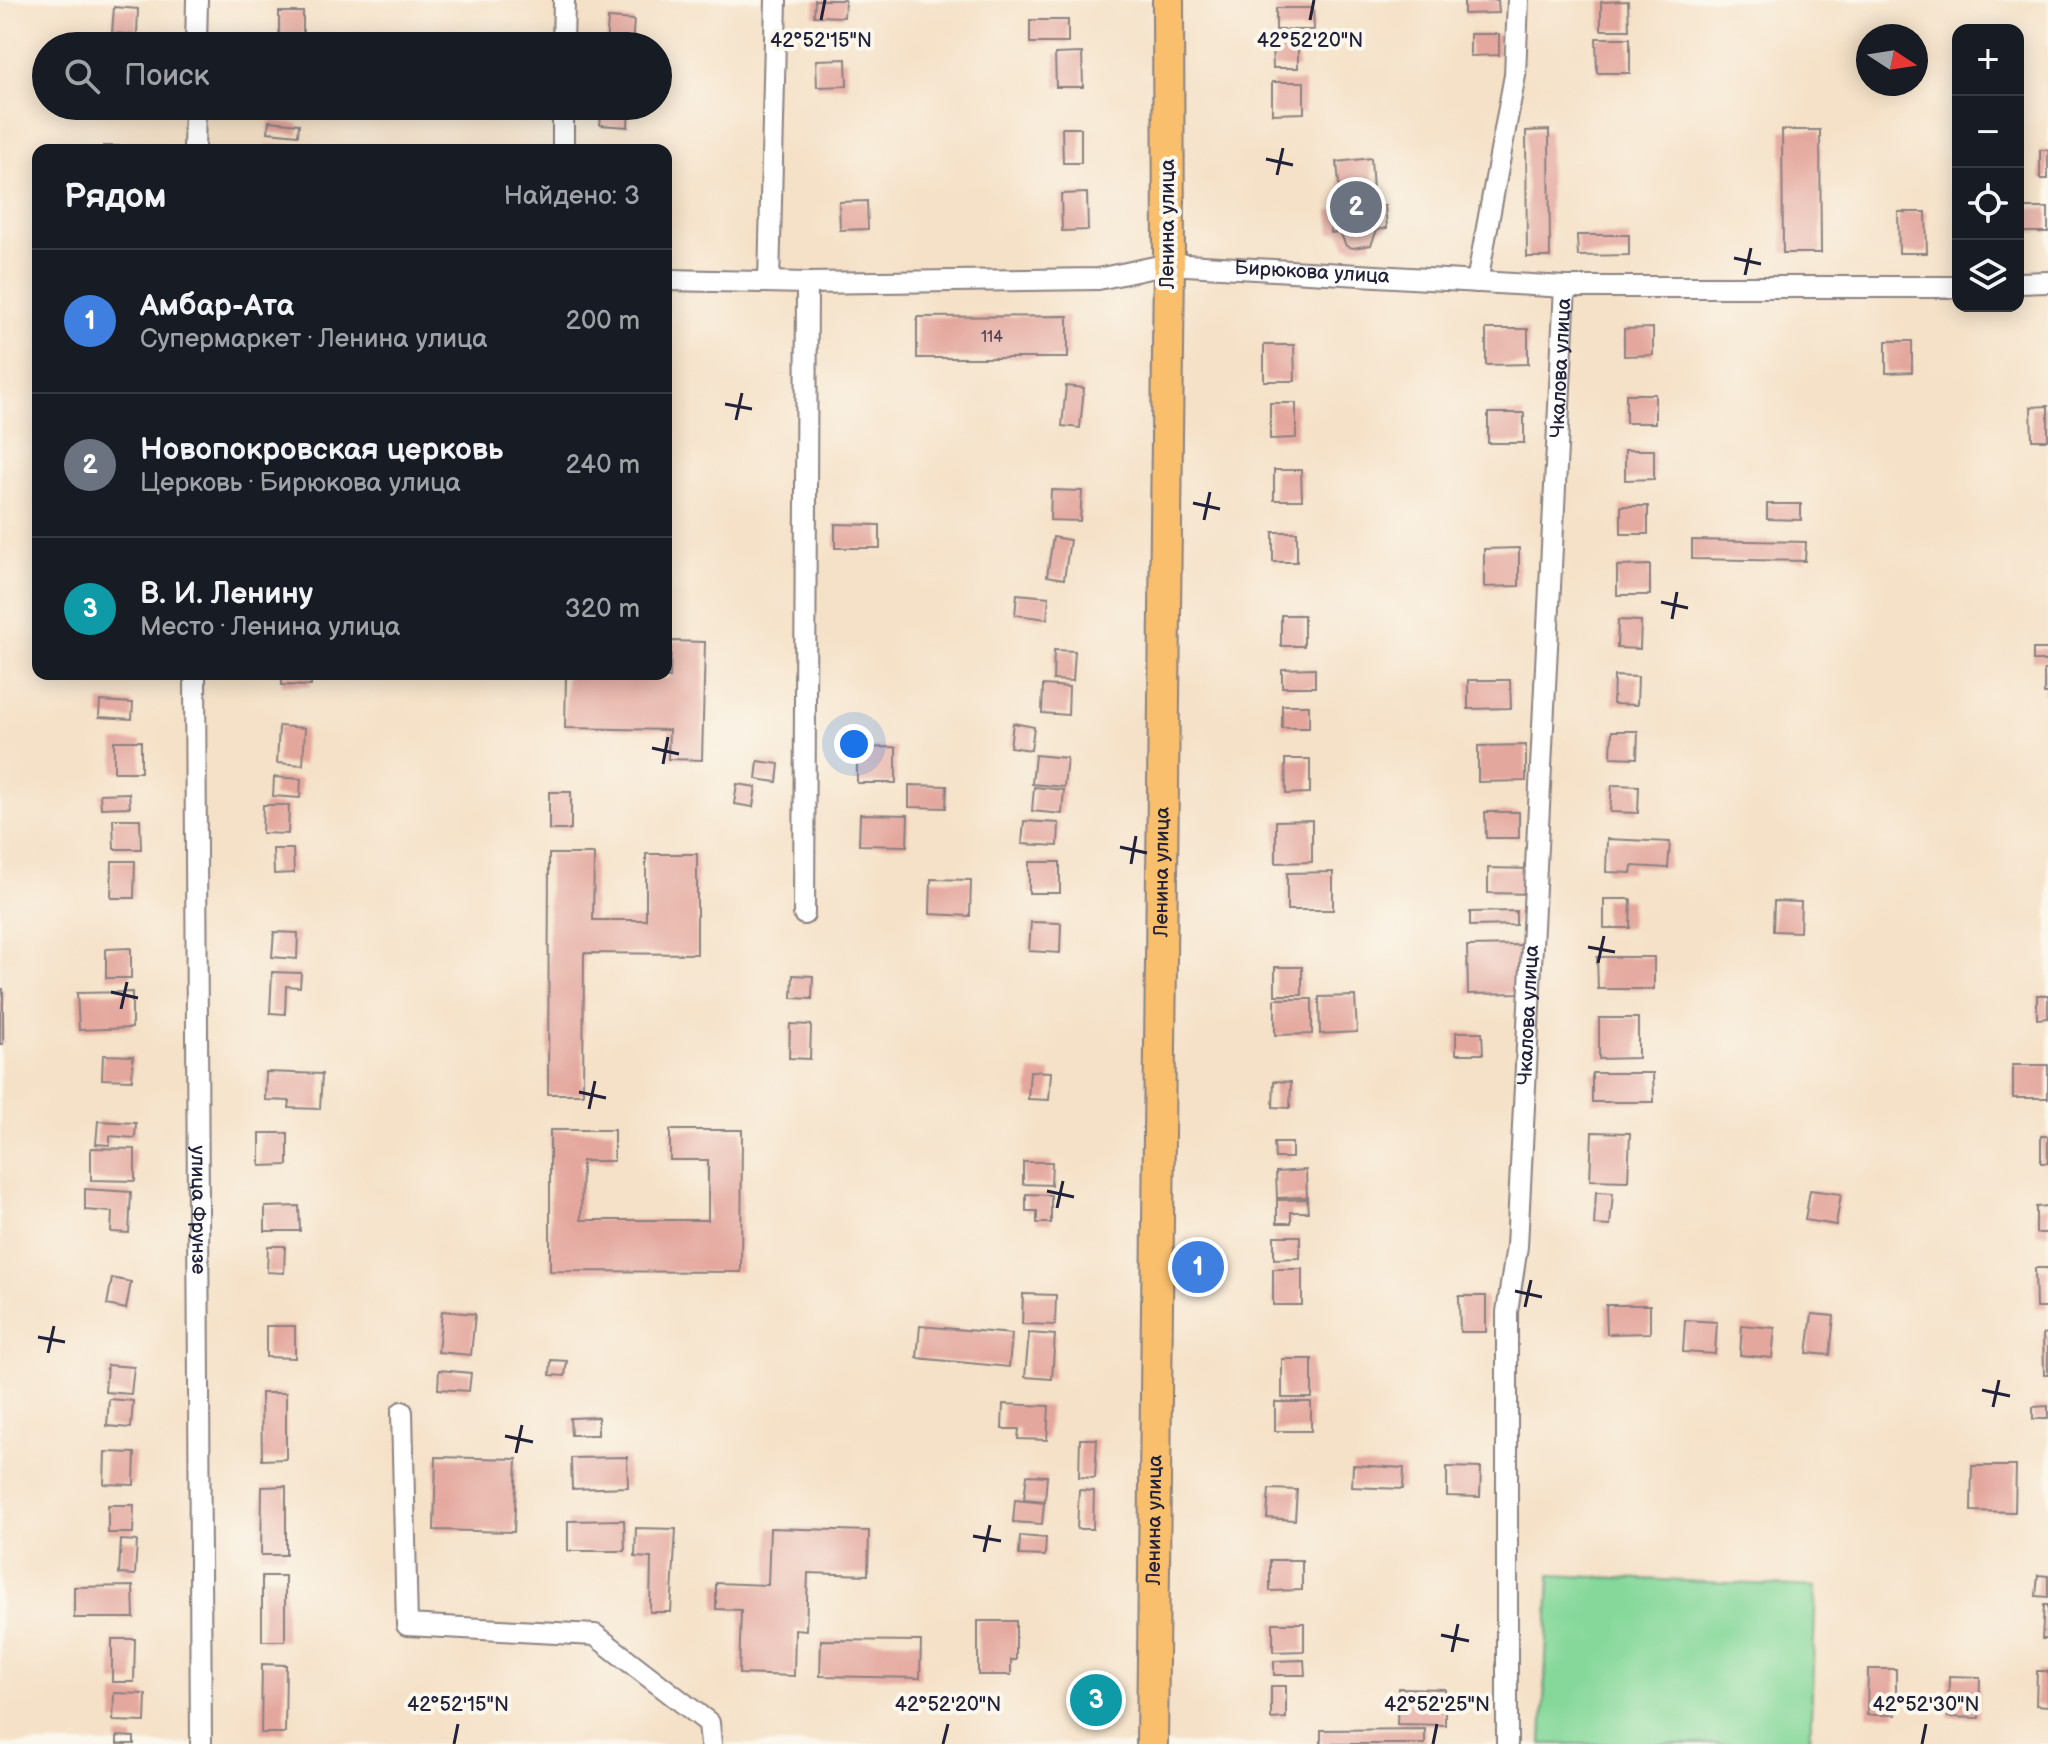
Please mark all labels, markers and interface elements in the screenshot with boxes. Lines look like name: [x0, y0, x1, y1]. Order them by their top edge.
north arrow: [1856, 24, 1928, 96]
map controls: [1952, 24, 2024, 312]
button: +: [1952, 24, 2024, 96]
text: 42°52'15"N: [770, 29, 872, 53]
text: 42°52'20"N: [1257, 29, 1363, 53]
search box: [32, 32, 672, 120]
icon: search: [60, 54, 104, 98]
text: Поиск: [124, 58, 210, 94]
button: −: [1952, 96, 2024, 168]
street label: Ленина улица: [1156, 159, 1180, 290]
button: locate: [1952, 168, 2024, 240]
text: Рядом: [64, 176, 166, 217]
pin: 2: [1330, 177, 1382, 237]
text: Найдено: 3: [504, 181, 640, 212]
button: layers: [1952, 240, 2024, 312]
street label: Бирюкова улица: [1234, 256, 1390, 289]
text: Амбар-Ата: [140, 288, 294, 324]
street label: Чкалова улица: [1545, 297, 1576, 439]
text: 1: [85, 306, 95, 337]
text: 200 m: [566, 306, 640, 337]
text: Супермаркет · Ленина улица: [140, 324, 488, 355]
house number: 114: [981, 328, 1003, 347]
text: Новопокровская церковь: [140, 432, 503, 468]
text: 2: [82, 450, 98, 481]
text: 240 m: [565, 450, 640, 481]
text: Церковь · Бирюкова улица: [140, 468, 461, 499]
text: В. И. Ленину: [140, 576, 313, 612]
text: 3: [82, 594, 98, 625]
text: 320 m: [565, 594, 640, 625]
text: Место · Ленина улица: [140, 612, 400, 643]
your location: [834, 724, 874, 764]
street label: Ленина улица: [1149, 807, 1175, 938]
street label: Чкалова улица: [1513, 944, 1544, 1086]
street label: улица Фрунзе: [186, 1145, 210, 1275]
pin: 1: [1172, 1237, 1224, 1297]
street label: Ленина улица: [1142, 1455, 1167, 1586]
pin: 3: [1070, 1670, 1122, 1730]
text: 42°52'15"N: [407, 1693, 509, 1717]
text: 42°52'20"N: [895, 1693, 1001, 1717]
text: 42°52'25"N: [1384, 1693, 1490, 1717]
text: 42°52'30"N: [1873, 1693, 1979, 1717]

